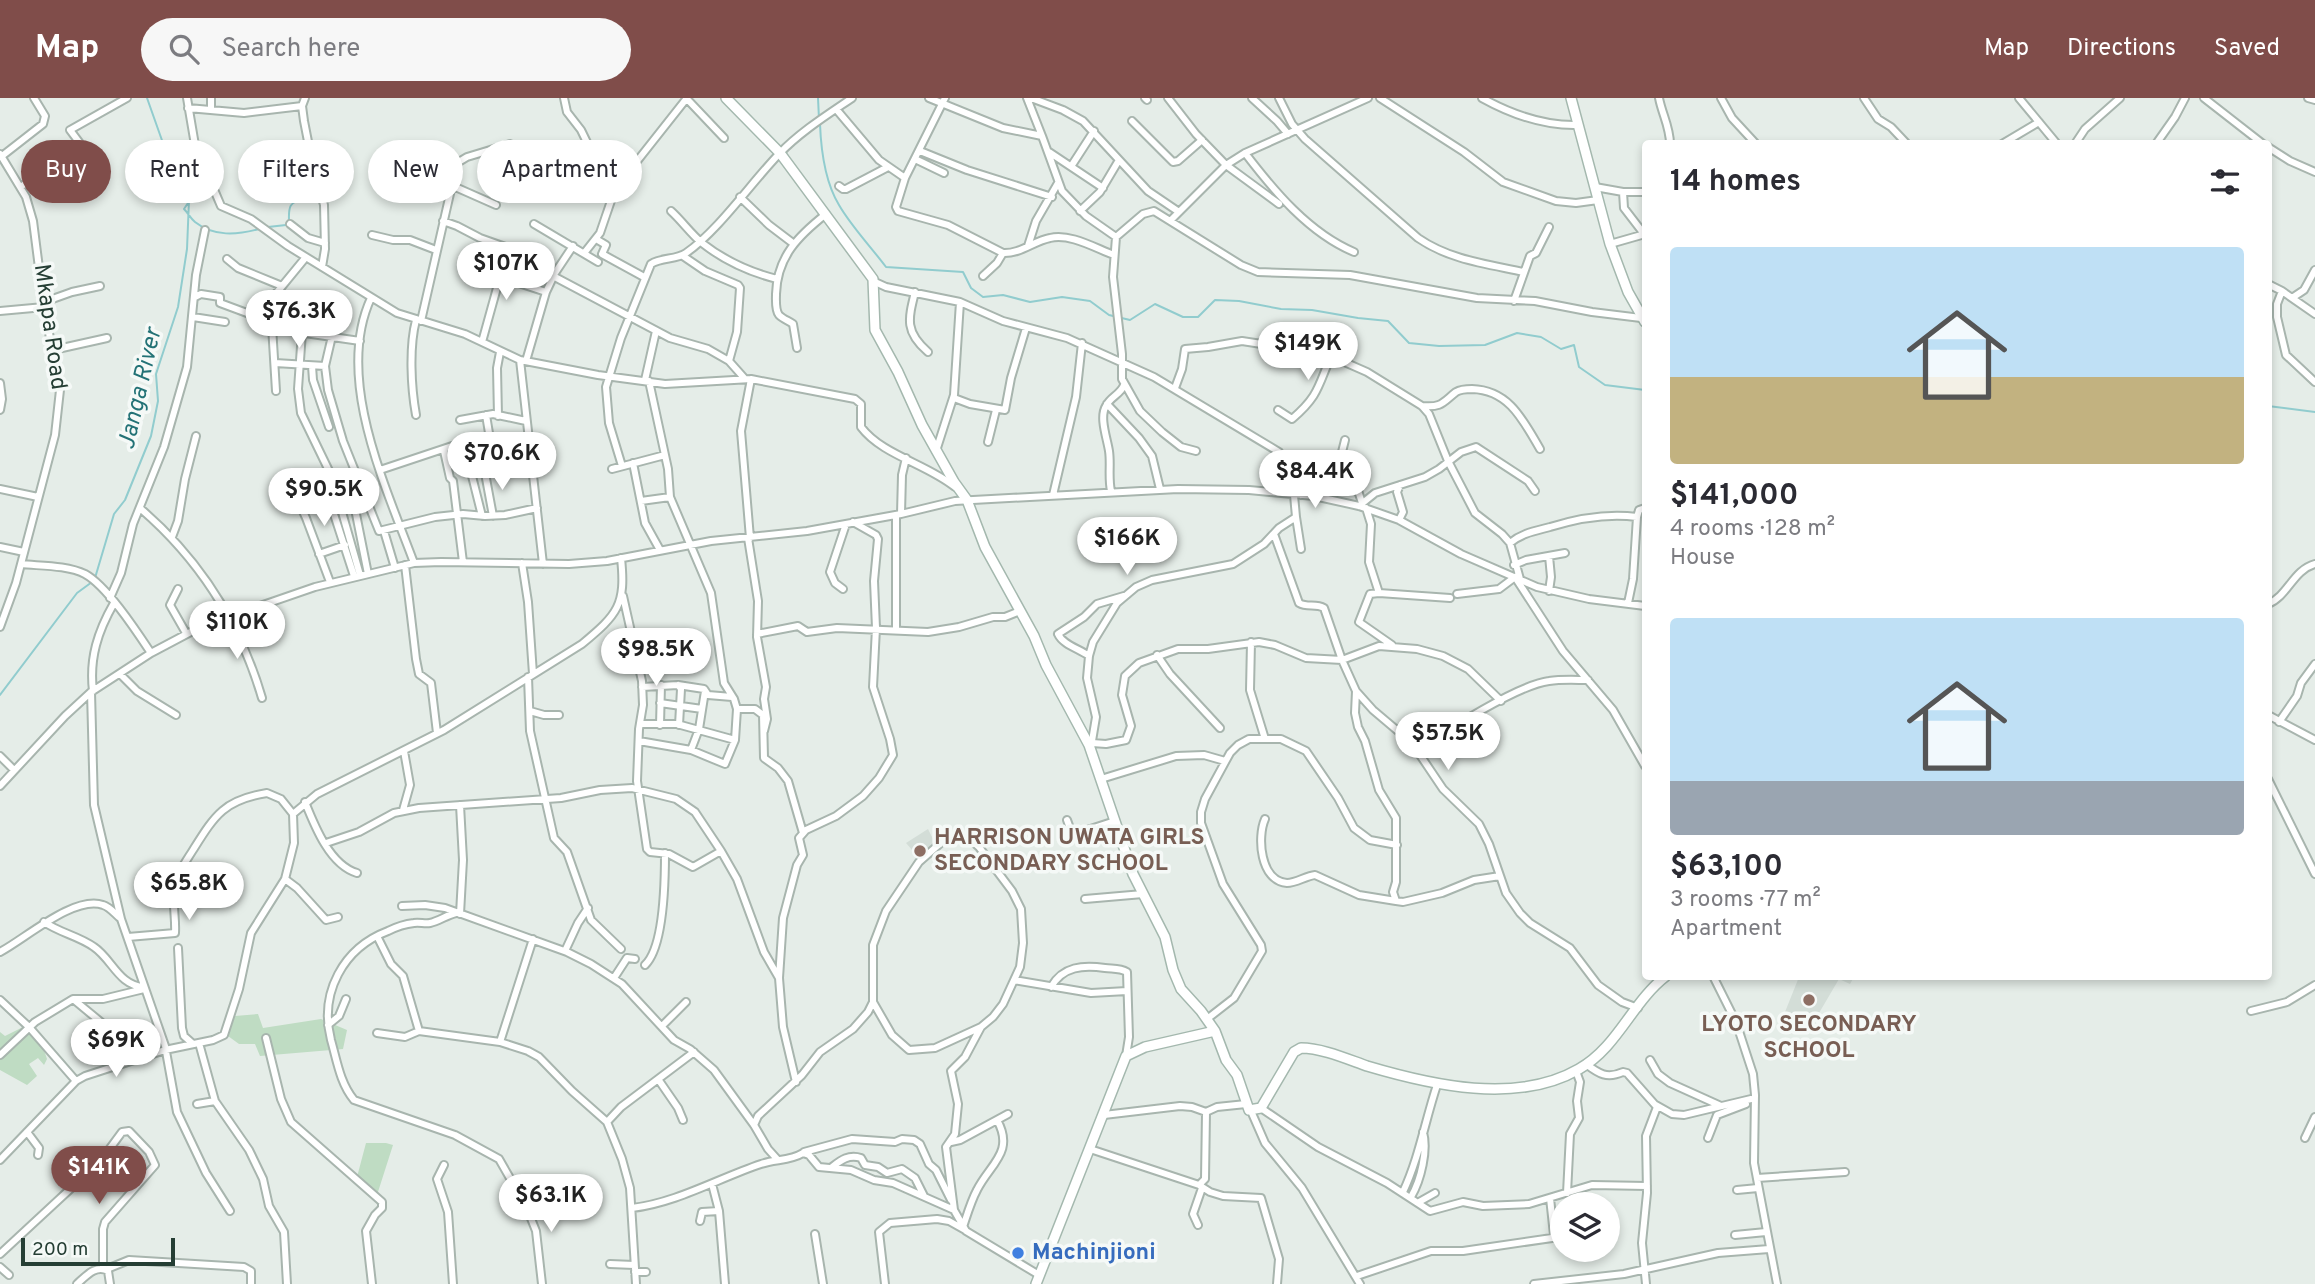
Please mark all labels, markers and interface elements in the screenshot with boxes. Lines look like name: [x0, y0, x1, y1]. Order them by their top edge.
search box: [141, 18, 631, 81]
text: Map: [35, 28, 99, 70]
icon: search: [165, 30, 203, 68]
text: Search here: [221, 33, 360, 66]
text: Map: [1984, 34, 2029, 64]
text: Directions: [2067, 34, 2176, 64]
text: Saved: [2214, 34, 2280, 64]
chip: Buy: [21, 140, 111, 203]
chip: Rent: [125, 140, 224, 203]
chip: Filters: [238, 140, 354, 203]
chip: New: [368, 140, 463, 203]
chip: Apartment: [477, 140, 642, 203]
icon: filters: [2206, 163, 2244, 201]
text: 14 homes: [1670, 164, 1801, 201]
pin: $107K: [457, 242, 555, 302]
text: $107K: [473, 250, 539, 279]
street label: Mkapa Road: [26, 262, 72, 392]
pin: $76.3K: [242, 290, 356, 350]
icon: home: [1894, 292, 2020, 418]
text: $76.3K: [262, 298, 336, 327]
pin: $149K: [1259, 322, 1357, 382]
water label: Janga River: [112, 324, 170, 453]
text: $149K: [1274, 330, 1342, 359]
pin: $70.6K: [445, 432, 559, 492]
text: $70.6K: [463, 440, 541, 469]
pin: $84.4K: [1258, 450, 1372, 510]
text: $84.4K: [1275, 458, 1355, 487]
pin: $90.5K: [267, 468, 381, 528]
text: $90.5K: [284, 476, 364, 505]
text: $141,000: [1670, 478, 1799, 515]
text: 4 rooms · 128 m²: [1670, 515, 1835, 544]
pin: $166K: [1078, 518, 1176, 577]
text: $166K: [1093, 525, 1161, 554]
text: House: [1670, 544, 1735, 573]
pin: $110K: [188, 602, 286, 661]
text: $110K: [205, 609, 269, 638]
pin: $98.5K: [599, 628, 713, 688]
text: $98.5K: [617, 636, 695, 665]
icon: home: [1894, 663, 2020, 789]
pin: $57.5K: [1391, 712, 1505, 772]
text: $57.5K: [1411, 720, 1485, 749]
place label: HARRISON UWATA GIRLS SECONDARY SCHOOL: [934, 824, 1205, 879]
marker: HARRISON UWATA GIRLS SECONDARY SCHOOL: [912, 843, 928, 859]
text: $63,100: [1670, 849, 1783, 886]
pin: $65.8K: [132, 862, 246, 922]
text: $65.8K: [150, 870, 228, 899]
text: 3 rooms · 77 m²: [1670, 886, 1821, 915]
text: Apartment: [1670, 915, 1782, 944]
marker: LYOTO SECONDARY SCHOOL: [1801, 992, 1817, 1008]
place label: LYOTO SECONDARY SCHOOL: [1701, 1011, 1917, 1066]
pin: $69K: [75, 1020, 157, 1079]
text: $69K: [87, 1027, 145, 1056]
pin: $141K: [50, 1146, 148, 1206]
text: $141K: [67, 1154, 131, 1183]
pin: $63.1K: [494, 1174, 608, 1234]
text: $63.1K: [515, 1182, 587, 1211]
map controls: [1550, 1192, 1620, 1262]
button: layers: [1550, 1192, 1620, 1262]
scale bar: [21, 1235, 175, 1267]
text: 200 m: [32, 1238, 88, 1262]
place label: Machinjioni: [1032, 1239, 1156, 1268]
marker: Machinjioni: [1010, 1245, 1026, 1261]

